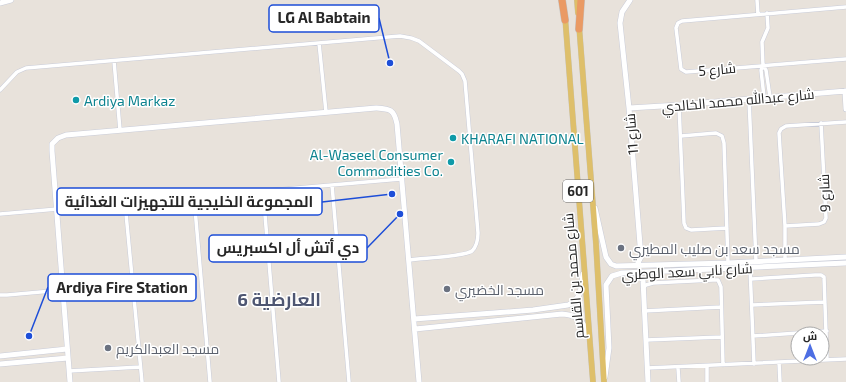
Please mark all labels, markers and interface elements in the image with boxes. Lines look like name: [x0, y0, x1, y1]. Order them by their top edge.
callout: LG Al Babtain: [269, 5, 379, 32]
text: LG Al Babtain: [277, 8, 371, 26]
street label: شارع 5: [697, 59, 737, 80]
street label: شارع عبدالله محمد الخالدي: [661, 85, 815, 119]
place label: Ardiya Markaz: [84, 92, 175, 109]
marker: Ardiya Markaz: [71, 95, 81, 105]
street label: شارع 11: [621, 113, 642, 155]
place label: KHARAFI NATIONAL: [461, 130, 584, 147]
marker: KHARAFI NATIONAL: [448, 133, 458, 143]
place label: Al-Waseel Consumer Commodities Co.: [310, 146, 443, 179]
marker: Al-Waseel Consumer Commodities Co.: [446, 157, 456, 167]
street label: شارع 9: [815, 174, 834, 212]
road number: 601: [563, 180, 593, 202]
callout: المجموعة الخليجية للتجهيزات الغذائية: [57, 188, 322, 215]
text: المجموعة الخليجية للتجهيزات الغذائية: [65, 192, 313, 211]
street label: شارع محمد بن القاسم: [559, 212, 589, 339]
callout: دي أتش أل اكسبريس: [209, 235, 367, 262]
text: دي أتش أل اكسبريس: [217, 238, 359, 260]
place label: مسجد سعد بن صليب المطيري: [629, 240, 800, 261]
marker: مسجد سعد بن صليب المطيري: [616, 243, 626, 253]
street label: شارع نابي سعد الوطري: [621, 259, 753, 287]
callout: Ardiya Fire Station: [48, 274, 196, 301]
text: Ardiya Fire Station: [56, 278, 188, 297]
place label: مسجد الخضيري: [455, 281, 544, 302]
marker: مسجد الخضيري: [442, 284, 452, 294]
district label: العارضية 6: [237, 288, 321, 310]
north arrow: [790, 326, 830, 366]
text: ش: [803, 329, 817, 343]
place label: مسجد العبدالكريم: [116, 340, 219, 359]
marker: مسجد العبدالكريم: [103, 343, 113, 353]

